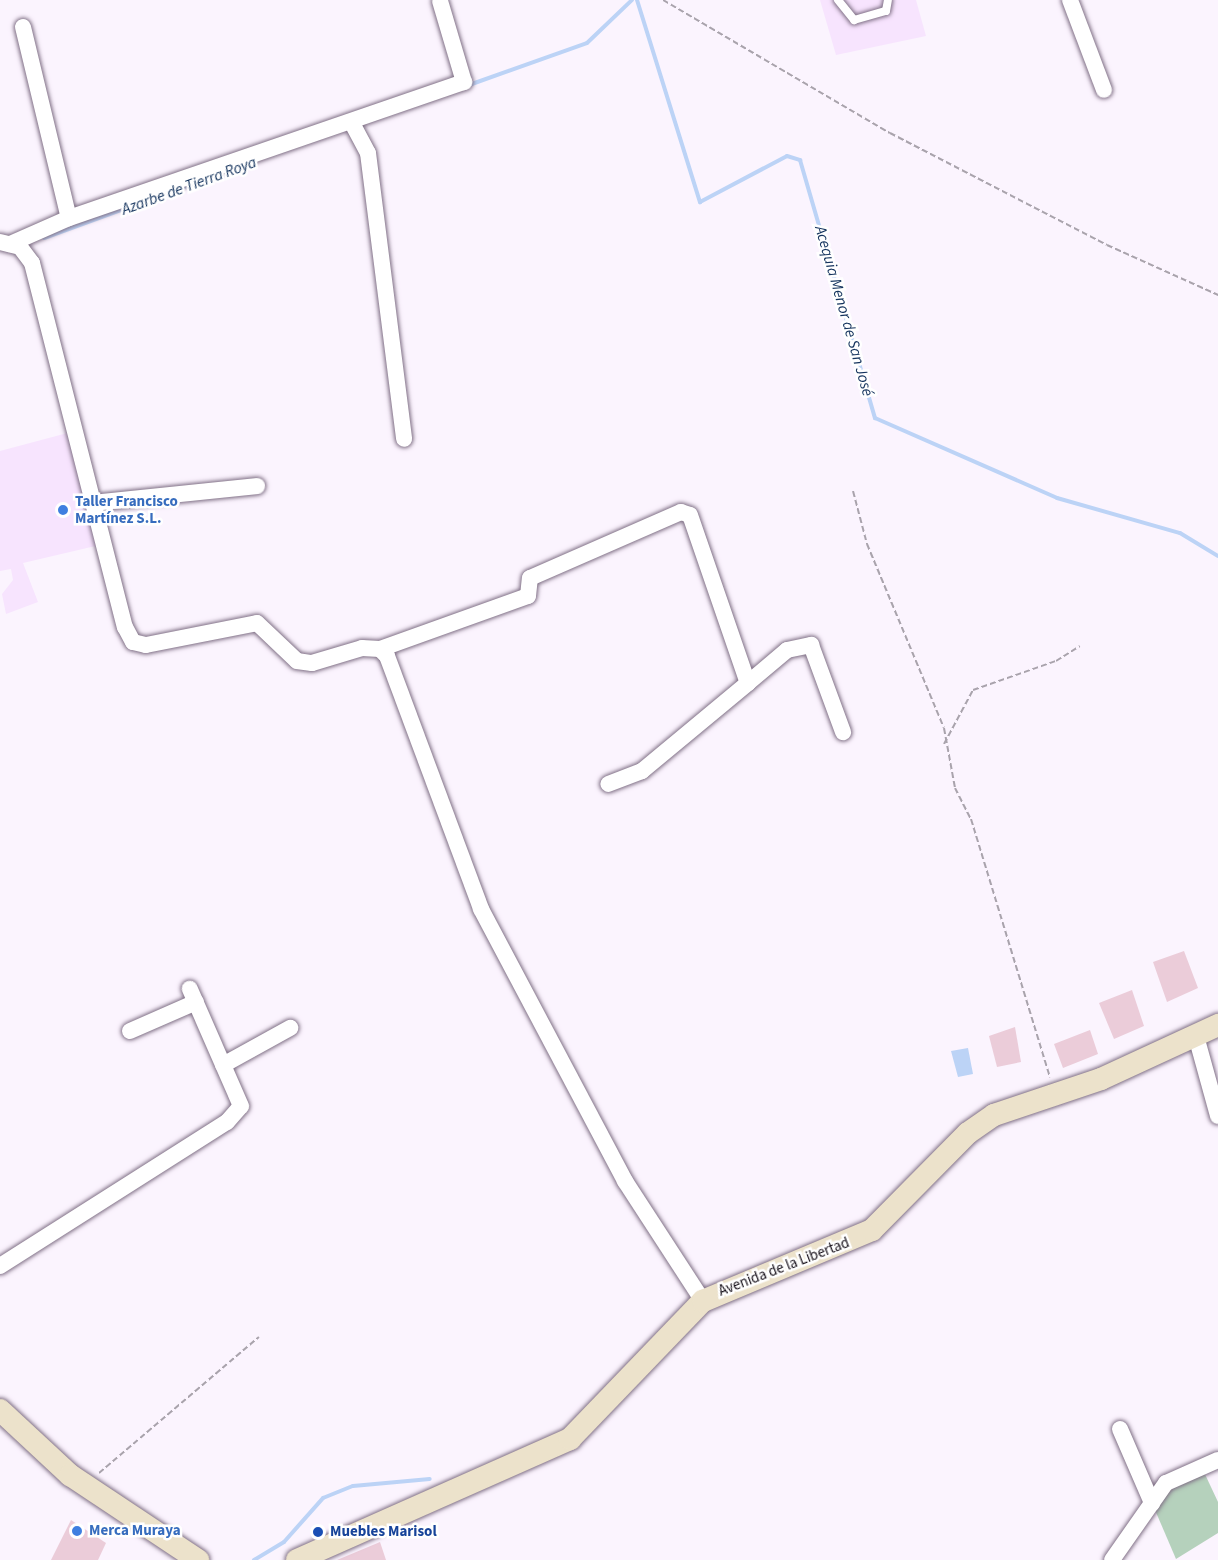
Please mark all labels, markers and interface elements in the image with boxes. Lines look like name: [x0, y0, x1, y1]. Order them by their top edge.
water label: Azarbe de Tierra Roya: [119, 153, 259, 219]
water label: Acequia Menor de San José: [810, 223, 878, 399]
place label: Taller Francisco Martínez S.L.: [75, 492, 178, 527]
marker: Taller Francisco Martínez S.L.: [56, 503, 70, 517]
street label: Avenida de la Libertad: [716, 1234, 852, 1300]
place label: Merca Muraya: [89, 1522, 181, 1540]
place label: Muebles Marisol: [330, 1523, 437, 1541]
marker: Merca Muraya: [70, 1524, 84, 1538]
marker: Muebles Marisol: [311, 1525, 325, 1539]

